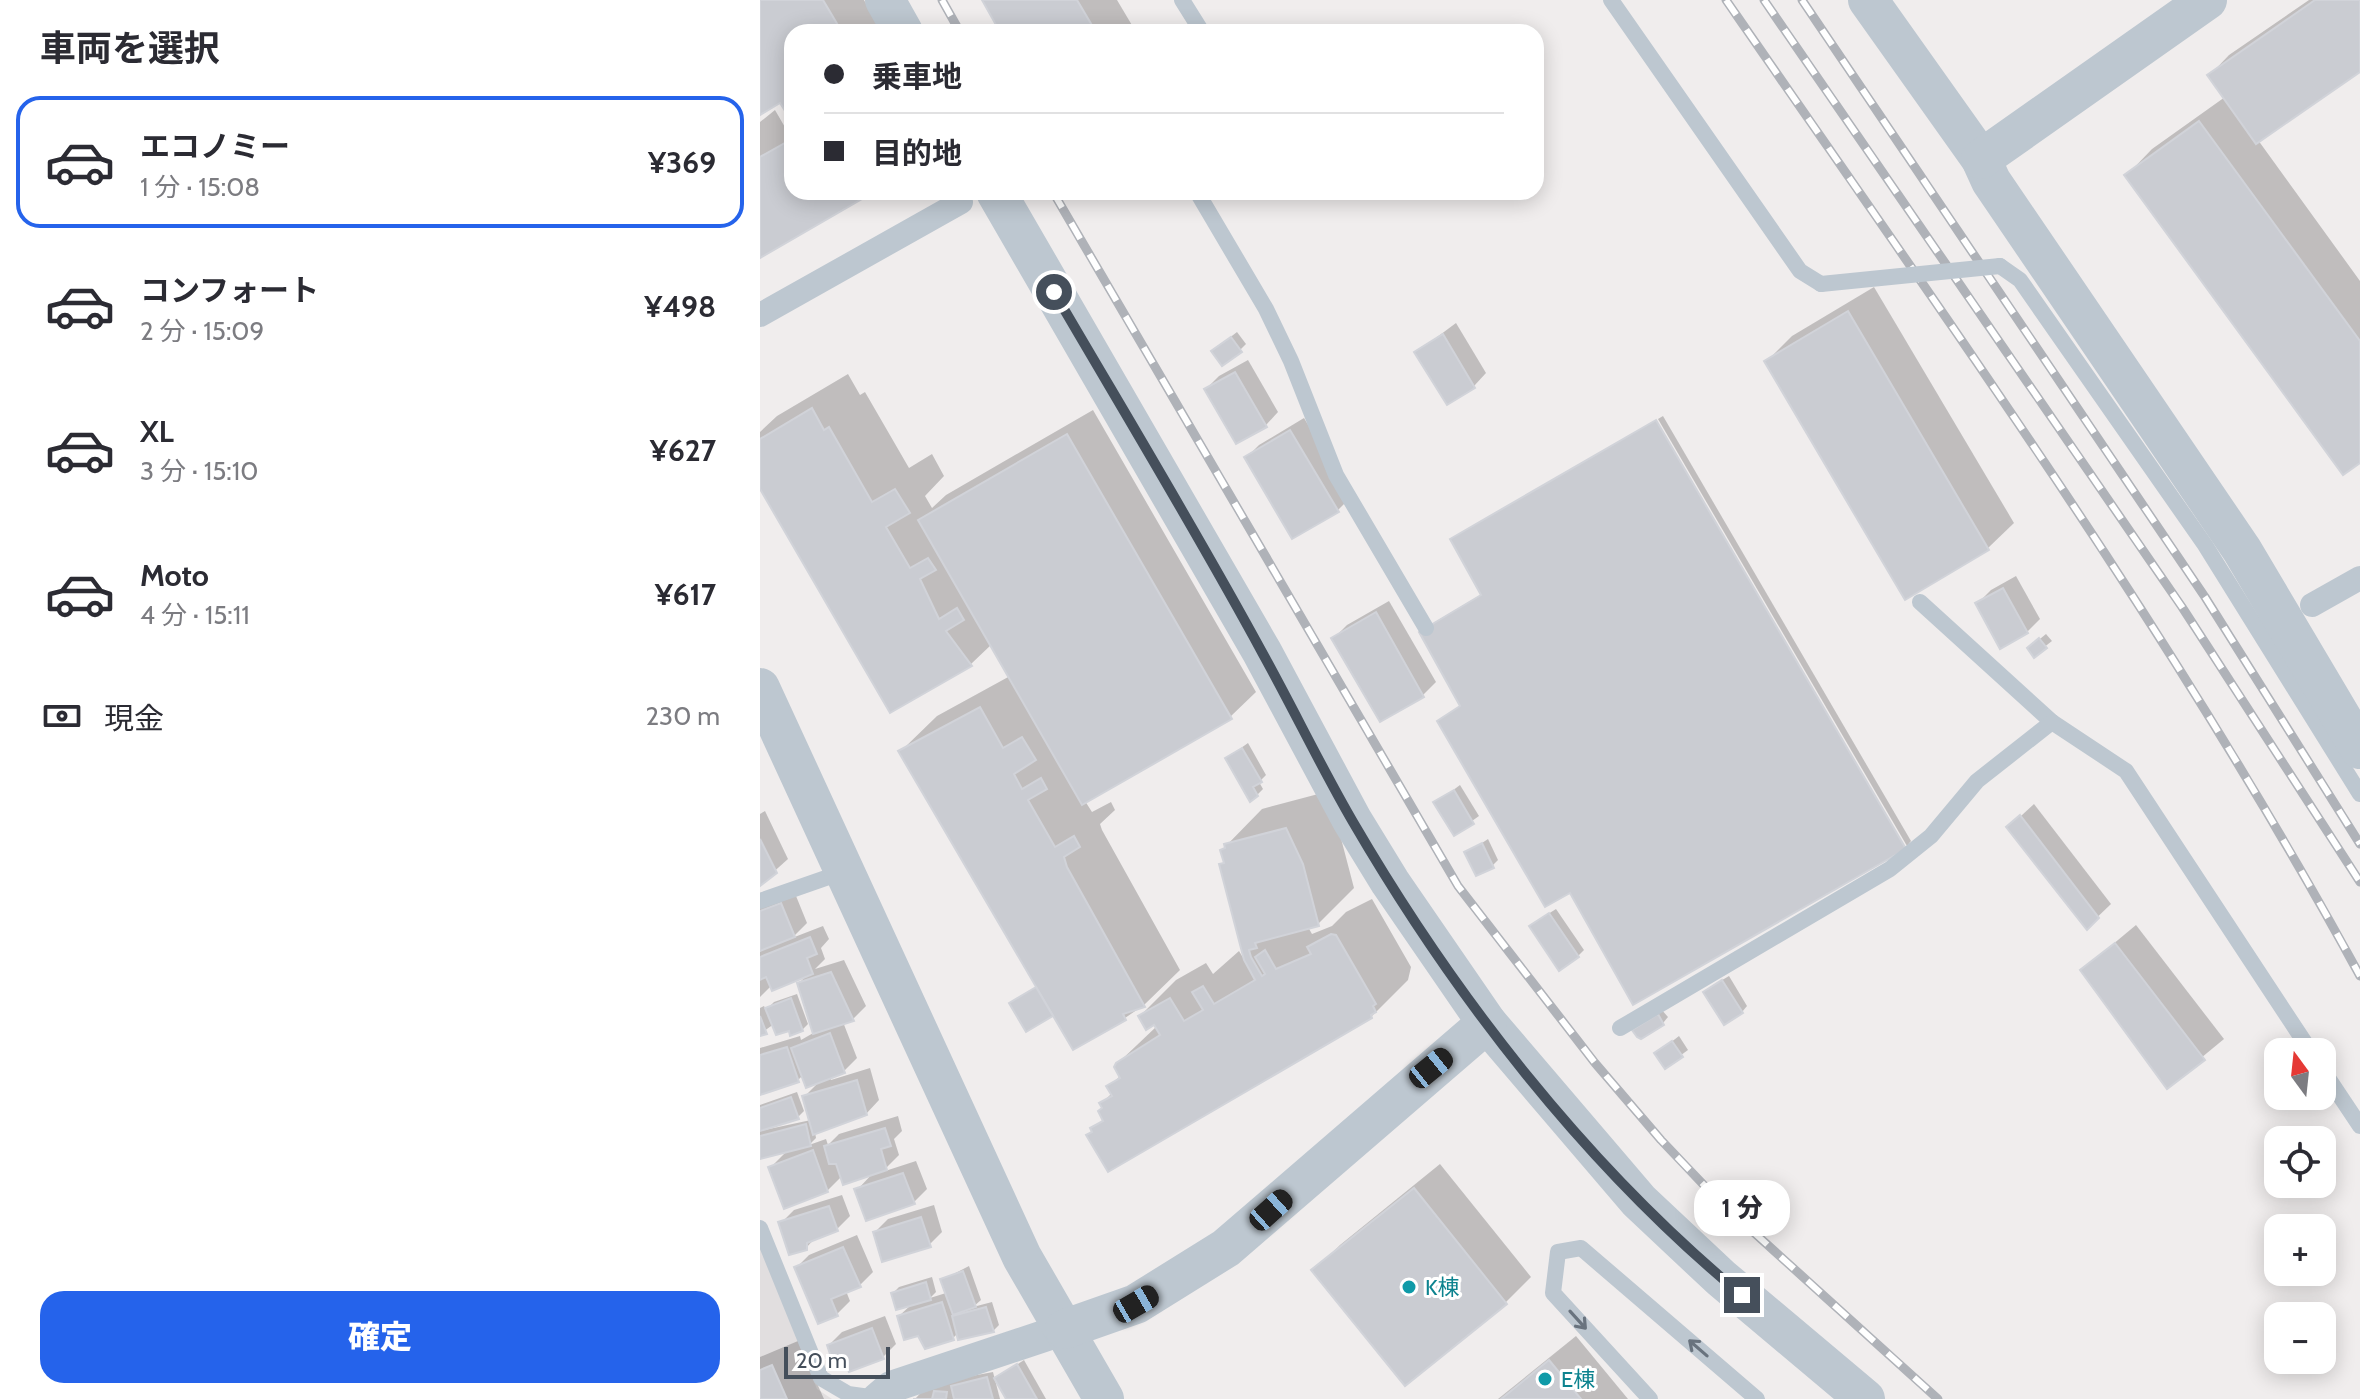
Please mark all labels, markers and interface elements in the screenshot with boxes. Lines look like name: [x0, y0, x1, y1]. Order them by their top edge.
text: 車両を選択: [40, 26, 220, 70]
text: 乗車地: [872, 58, 962, 95]
icon: car: [44, 126, 116, 198]
text: エコノミー: [140, 128, 290, 165]
text: 目的地: [872, 135, 962, 172]
text: ¥369: [648, 144, 716, 181]
text: 1 分 · 15:08: [140, 171, 260, 203]
icon: car: [44, 270, 116, 342]
text: コンフォート: [140, 272, 319, 309]
route start: [1036, 274, 1072, 310]
text: ¥498: [644, 288, 716, 325]
text: 2 分 · 15:09: [140, 315, 264, 347]
text: XL: [140, 413, 174, 450]
icon: car: [44, 414, 116, 486]
text: ¥627: [650, 432, 716, 469]
text: 3 分 · 15:10: [140, 455, 258, 487]
text: Moto: [140, 557, 209, 594]
icon: car: [44, 558, 116, 630]
text: ¥617: [655, 576, 716, 613]
text: 4 分 · 15:11: [140, 599, 250, 631]
icon: cash: [40, 694, 84, 738]
text: 現金: [104, 700, 164, 737]
text: 230 m: [646, 700, 720, 732]
north arrow: [2264, 1038, 2336, 1110]
map controls: [2264, 1038, 2336, 1374]
car: [1405, 1044, 1457, 1092]
button: locate: [2264, 1126, 2336, 1198]
callout: 1 分: [1694, 1179, 1790, 1235]
car: [1245, 1185, 1297, 1235]
text: 1 分: [1721, 1192, 1763, 1224]
button: +: [2264, 1214, 2336, 1286]
place label: K棟: [1425, 1274, 1459, 1301]
route end: [1724, 1277, 1760, 1313]
marker: K棟: [1400, 1278, 1418, 1296]
car: [1109, 1282, 1163, 1326]
button: 確定: [40, 1291, 720, 1383]
button: −: [2264, 1302, 2336, 1374]
one-way arrow: [1568, 1309, 1587, 1330]
one-way arrow: [1689, 1339, 1709, 1357]
scale bar: [784, 1343, 890, 1379]
text: 20 m: [796, 1347, 847, 1374]
place label: E棟: [1561, 1366, 1595, 1393]
marker: E棟: [1536, 1370, 1554, 1388]

